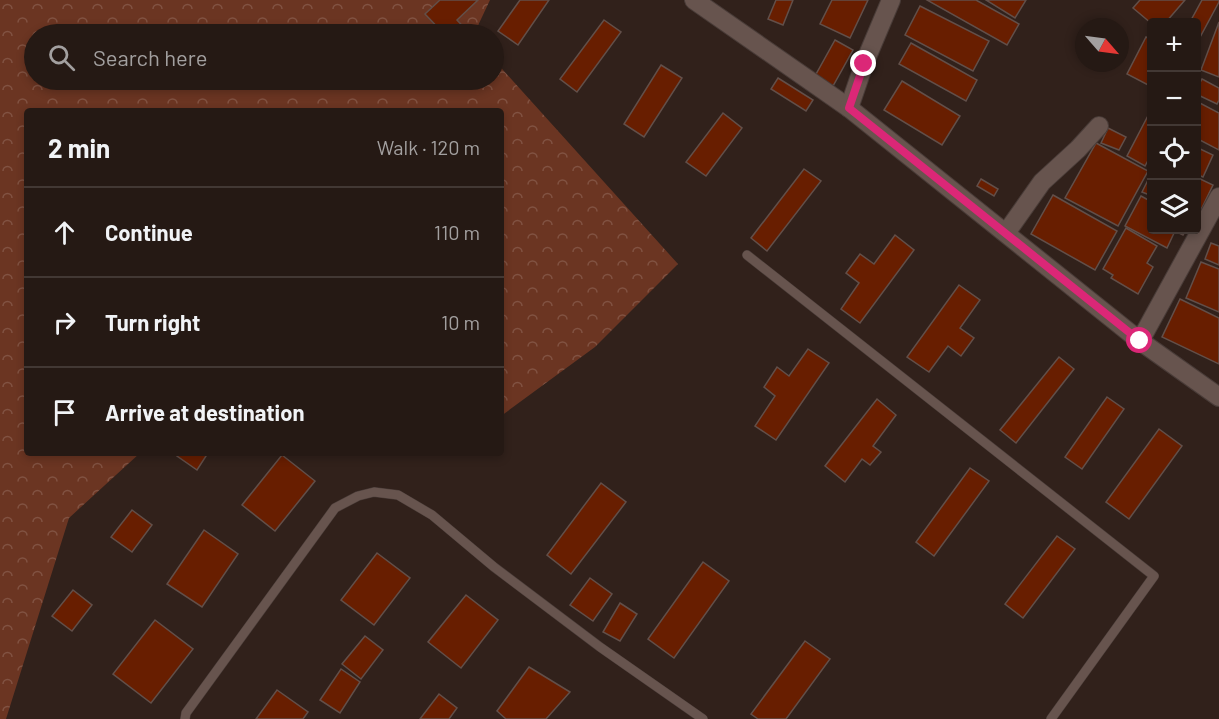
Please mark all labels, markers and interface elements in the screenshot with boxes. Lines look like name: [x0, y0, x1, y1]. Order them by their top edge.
north arrow: [1075, 18, 1129, 72]
map controls: [1147, 18, 1201, 234]
button: +: [1147, 18, 1201, 72]
search box: [24, 24, 504, 90]
icon: search: [45, 41, 78, 74]
text: Search here: [93, 44, 207, 70]
route end: [850, 50, 876, 76]
button: −: [1147, 72, 1201, 126]
button: locate: [1147, 126, 1201, 180]
text: 2 min: [48, 132, 110, 163]
text: Walk · 120 m: [377, 135, 480, 159]
button: layers: [1147, 180, 1201, 234]
icon: ahead: [48, 216, 81, 249]
text: Continue: [105, 219, 193, 245]
text: 110 m: [434, 220, 480, 244]
icon: right: [48, 306, 81, 339]
text: Turn right: [105, 309, 200, 335]
text: 10 m: [441, 310, 480, 334]
route start: [1126, 327, 1152, 353]
icon: arrive: [48, 396, 81, 429]
text: Arrive at destination: [105, 399, 304, 425]

